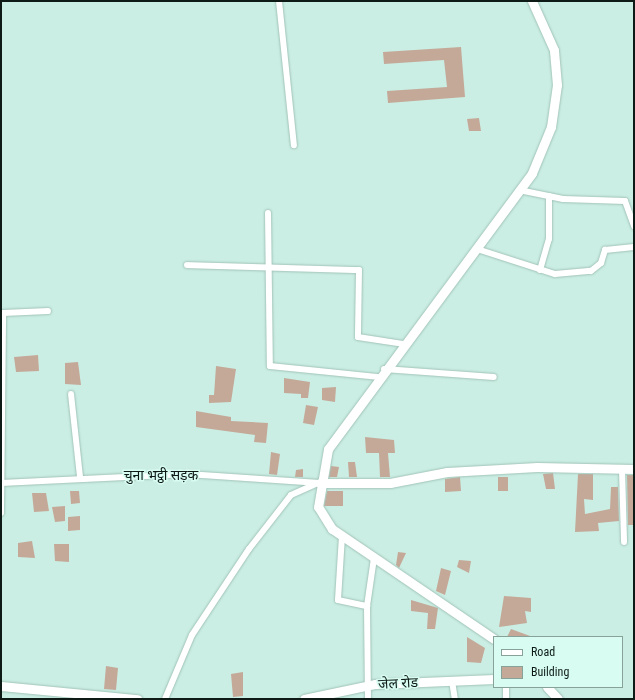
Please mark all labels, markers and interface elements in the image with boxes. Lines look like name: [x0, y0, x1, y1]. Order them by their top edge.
street label: चुना भट्ठी सड़क: [124, 467, 198, 483]
legend: [493, 636, 623, 688]
text: Road: [531, 645, 555, 659]
text: Building: [531, 665, 569, 679]
street label: जेल रोड: [378, 674, 418, 692]

